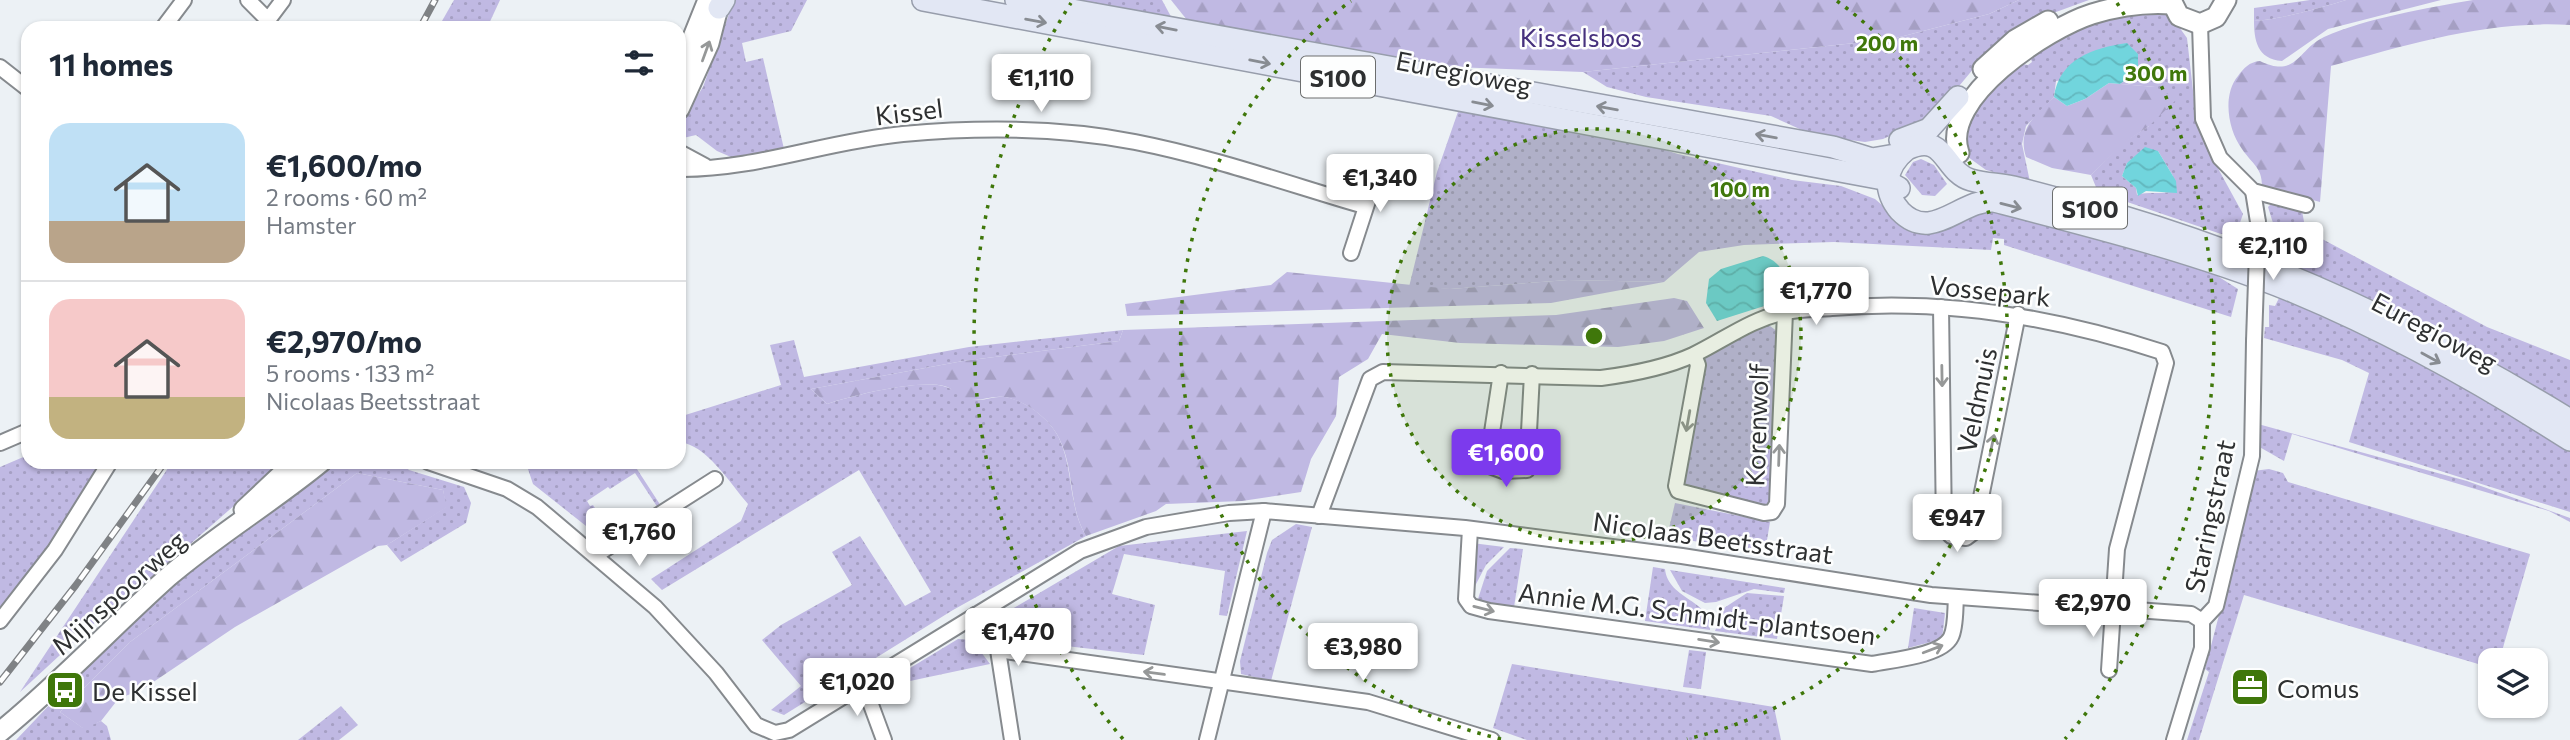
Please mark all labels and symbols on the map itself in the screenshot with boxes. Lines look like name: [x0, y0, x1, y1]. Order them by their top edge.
one-way arrow: [1024, 14, 1047, 28]
one-way arrow: [1155, 21, 1178, 34]
park label: Kisselsbos: [1520, 21, 1642, 52]
text: 200 m: [1856, 30, 1918, 55]
one-way arrow: [701, 40, 713, 62]
street label: Euregioweg: [1393, 44, 1535, 100]
pin: €1,110: [984, 54, 1098, 114]
one-way arrow: [1248, 56, 1271, 69]
road number: S100: [1301, 56, 1375, 98]
text: 300 m: [2125, 60, 2187, 85]
street label: Kissel: [873, 91, 945, 131]
one-way arrow: [1471, 97, 1494, 111]
one-way arrow: [1596, 101, 1619, 114]
one-way arrow: [1755, 129, 1778, 142]
pin: €1,340: [1323, 154, 1437, 214]
text: 100 m: [1710, 176, 1770, 201]
road number: S100: [2053, 188, 2127, 229]
one-way arrow: [1999, 200, 2022, 213]
pin: €2,110: [2216, 222, 2330, 282]
pin: €1,770: [1759, 268, 1873, 327]
street label: Vossepark: [1928, 268, 2052, 312]
street label: Euregioweg: [2367, 285, 2503, 377]
centre of rings: [1582, 324, 1606, 348]
street label: Veldmuis: [1950, 344, 2002, 456]
one-way arrow: [2420, 351, 2440, 365]
street label: Korenwolf: [1738, 362, 1774, 487]
one-way arrow: [1935, 364, 1949, 387]
one-way arrow: [1680, 409, 1694, 432]
pin: €1,600: [1449, 430, 1563, 489]
one-way arrow: [1985, 434, 1999, 457]
street label: Staringstraat: [2178, 437, 2240, 595]
one-way arrow: [1772, 443, 1785, 466]
pin: €947: [1916, 494, 1998, 554]
street label: Nicolaas Beetsstraat: [1591, 505, 1835, 569]
pin: €1,760: [582, 508, 696, 568]
street label: Mijnspoorweg: [44, 524, 192, 660]
street label: Annie M.G. Schmidt-plantsoen: [1517, 576, 1877, 650]
pin: €2,970: [2036, 580, 2150, 639]
one-way arrow: [1472, 603, 1495, 616]
pin: €1,470: [961, 608, 1075, 668]
pin: €3,980: [1306, 624, 1420, 683]
one-way arrow: [1698, 635, 1720, 648]
one-way arrow: [1922, 642, 1944, 655]
pin: €1,020: [800, 658, 914, 718]
one-way arrow: [1143, 666, 1166, 679]
office icon: Comus: [2229, 666, 2271, 708]
bus stop icon: De Kissel: [44, 669, 86, 711]
place label: Comus: [2277, 672, 2359, 703]
place label: De Kissel: [92, 675, 198, 706]

